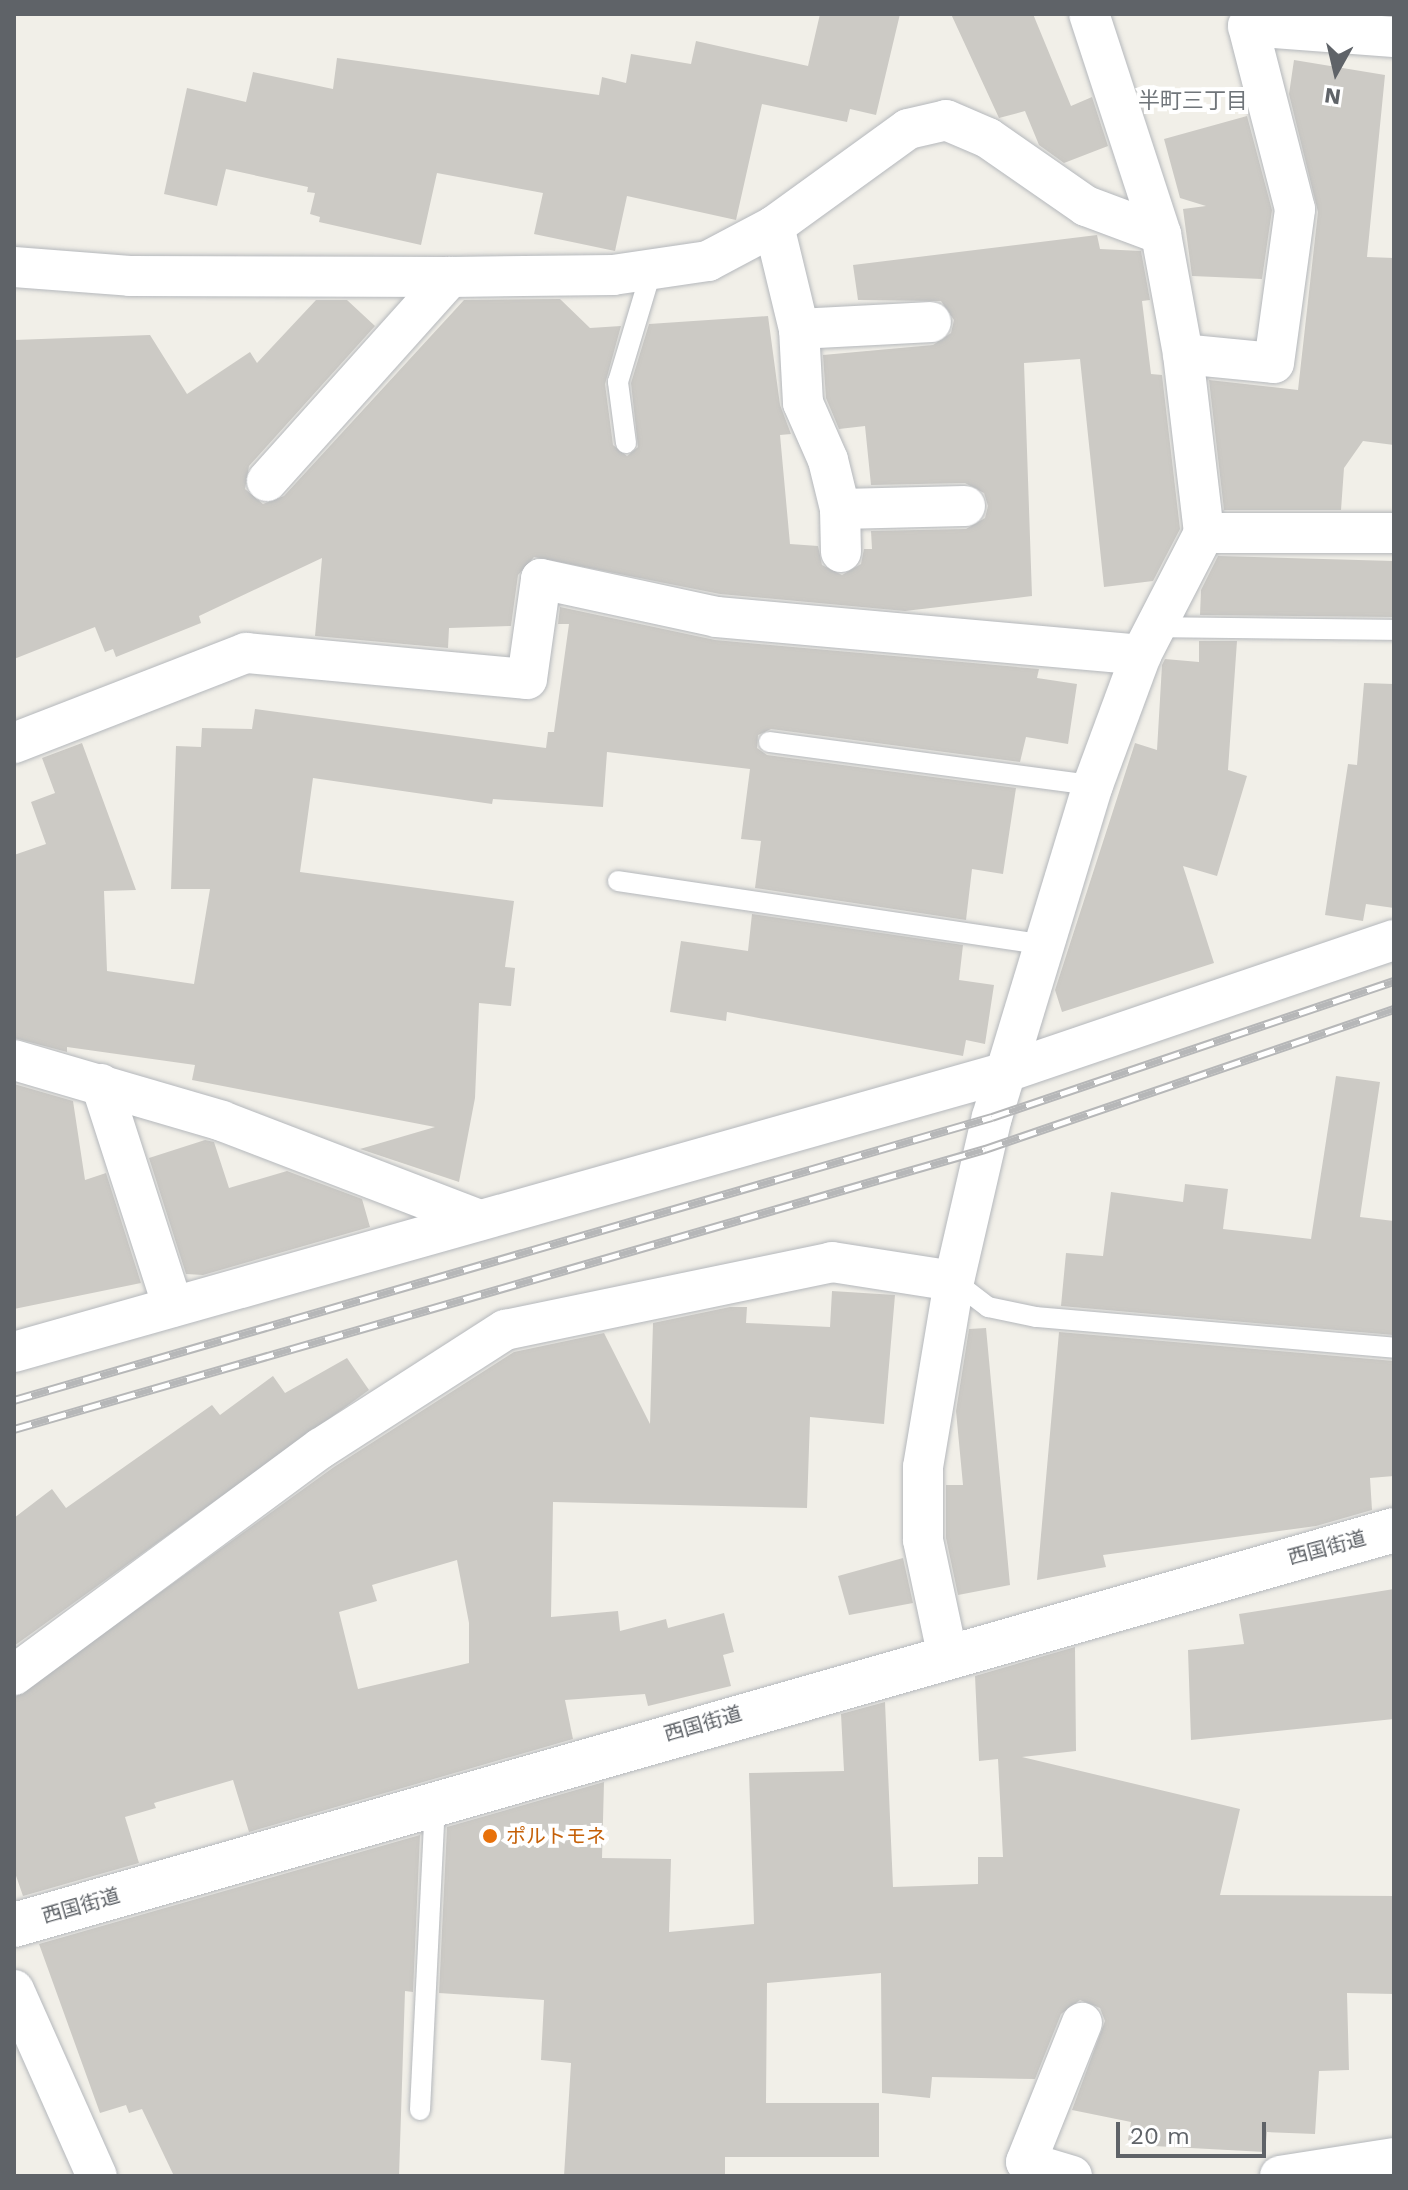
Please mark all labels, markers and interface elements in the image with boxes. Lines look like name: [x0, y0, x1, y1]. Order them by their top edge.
north arrow: [1296, 32, 1376, 112]
text: N: [1323, 83, 1342, 110]
district label: 半町三丁目: [1138, 88, 1248, 114]
street label: 西国街道: [1285, 1526, 1369, 1570]
street label: 西国街道: [661, 1701, 745, 1747]
place label: ポルトモネ: [506, 1824, 606, 1848]
marker: ポルトモネ: [481, 1827, 499, 1845]
street label: 西国街道: [39, 1883, 123, 1929]
scale bar: [1120, 2106, 1270, 2156]
text: 20 m: [1130, 2122, 1190, 2150]

